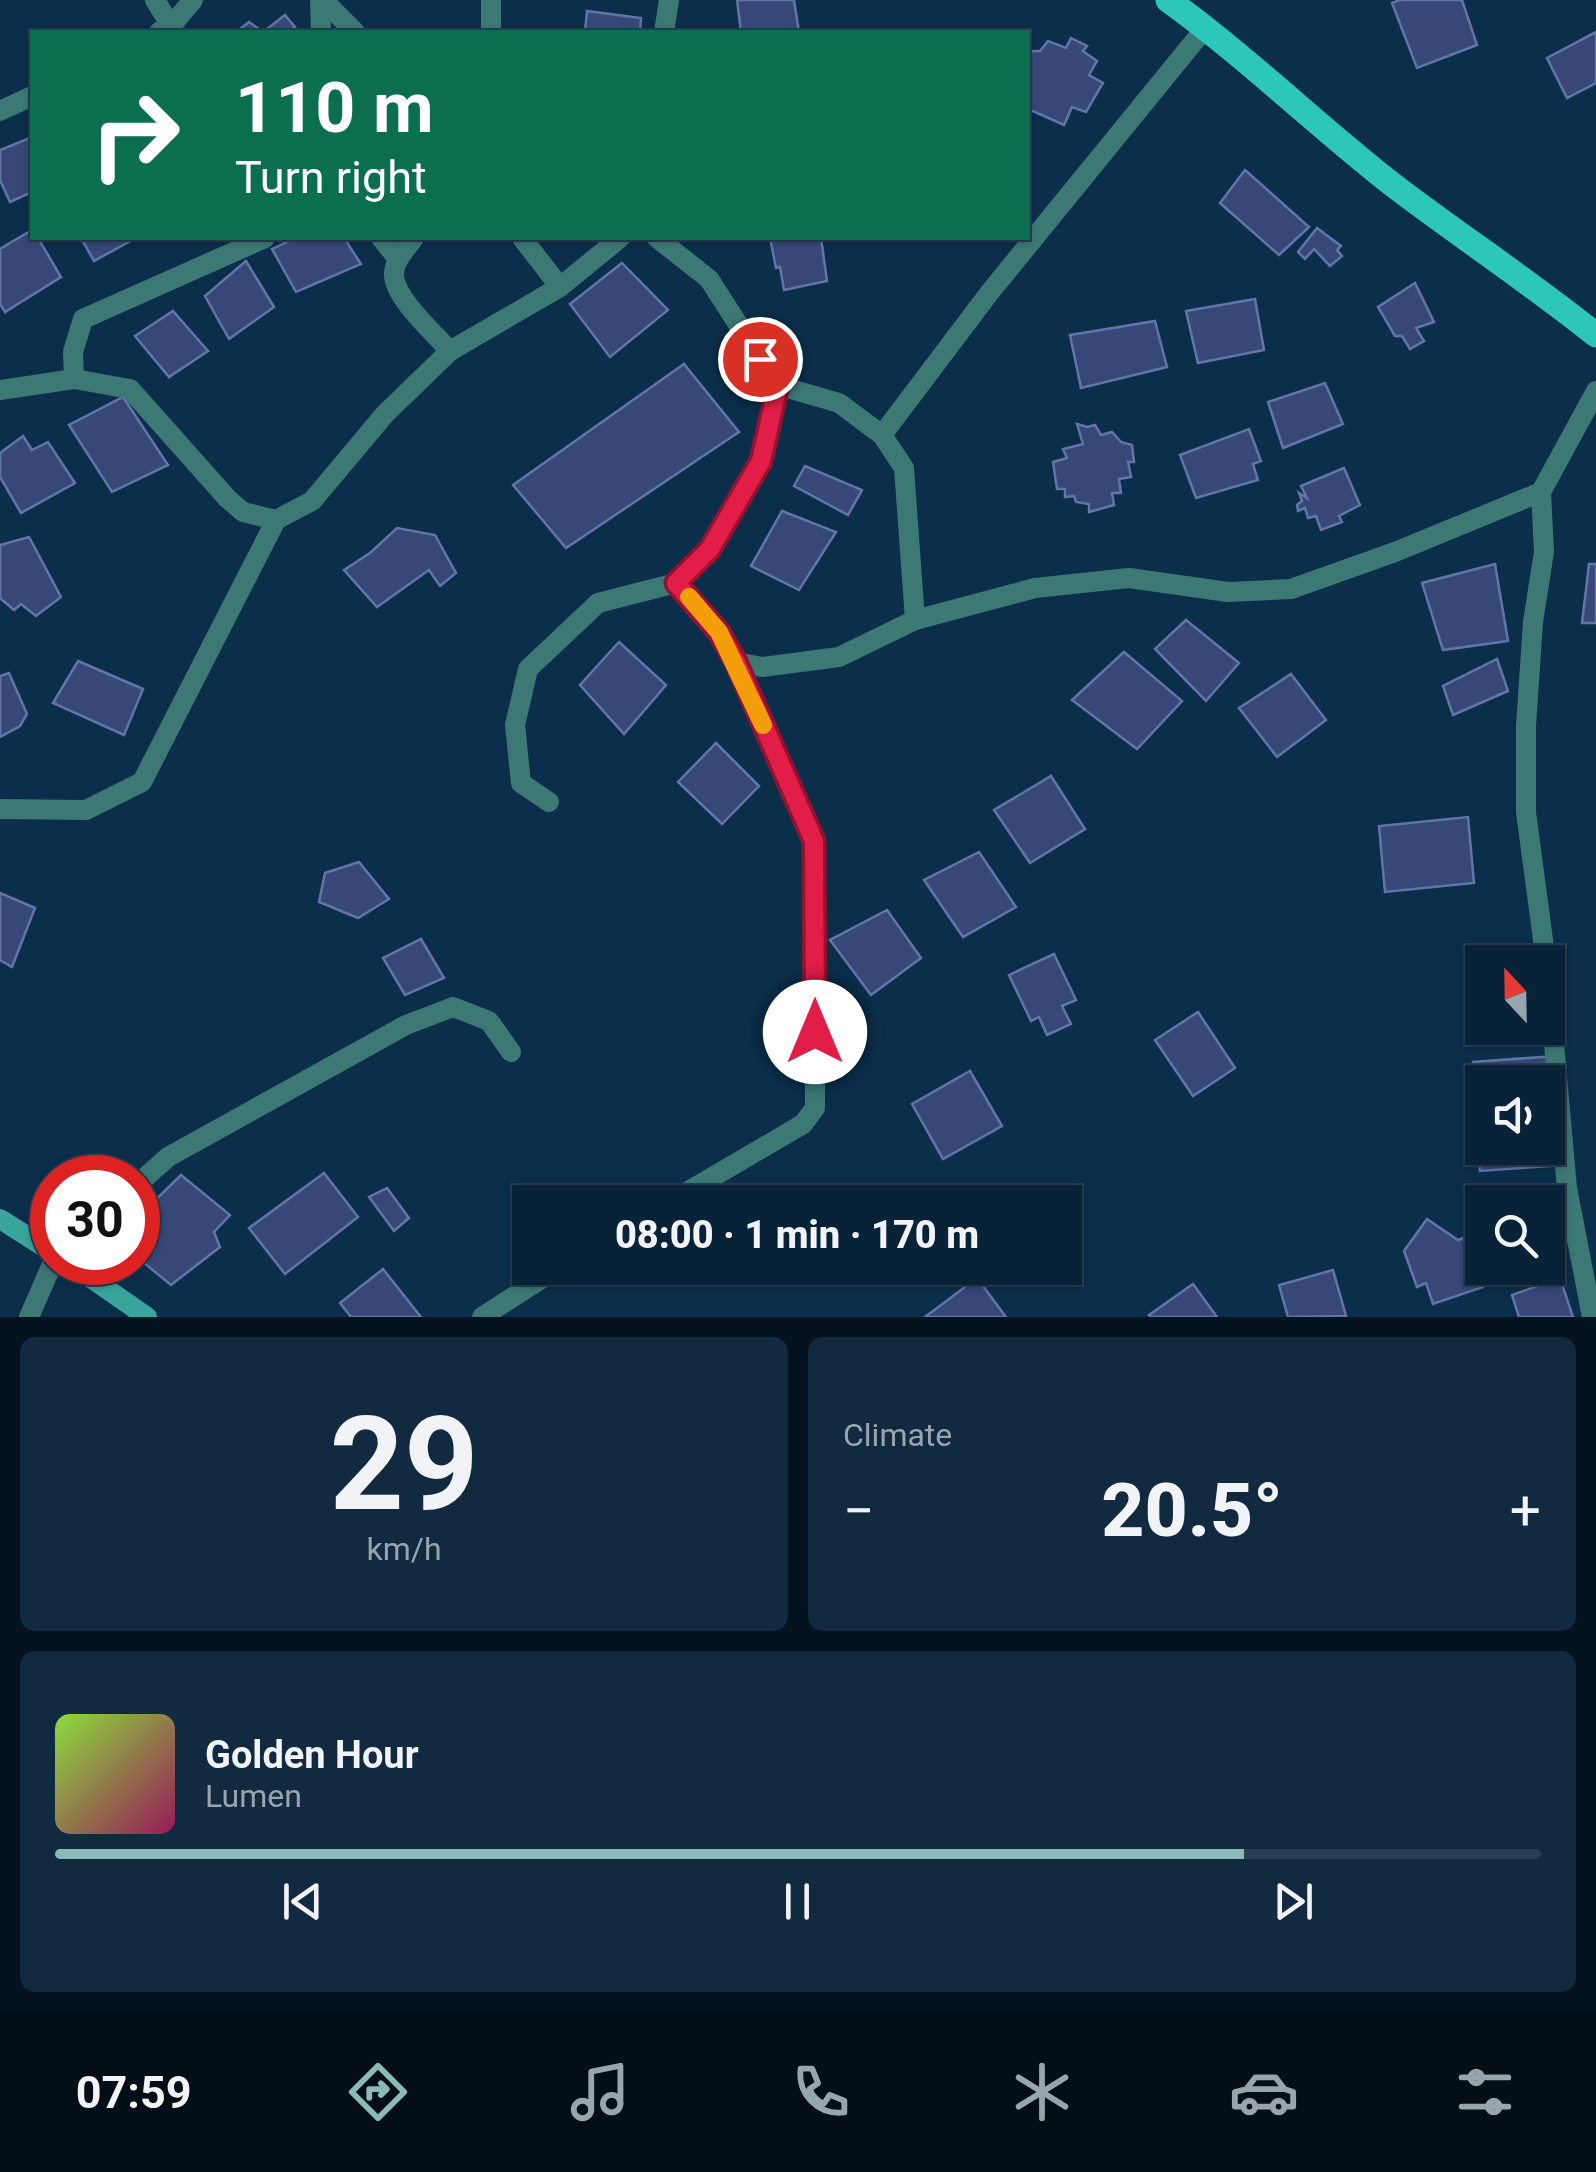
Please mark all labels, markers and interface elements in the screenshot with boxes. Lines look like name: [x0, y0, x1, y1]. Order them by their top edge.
text: 110 m: [235, 67, 434, 149]
icon: right: [70, 70, 200, 200]
text: Turn right: [235, 151, 427, 204]
pin: [718, 317, 803, 402]
icon: arrive: [733, 332, 788, 387]
north arrow: [1465, 945, 1565, 1045]
map controls: [1465, 945, 1565, 1285]
position arrow: [763, 980, 867, 1084]
button: sound: [1465, 1065, 1565, 1165]
speed limit sign: 30: [30, 1155, 160, 1285]
button: search: [1465, 1185, 1565, 1285]
text: 08:00 · 1 min · 170 m: [615, 1213, 979, 1257]
text: 29: [329, 1388, 479, 1541]
text: Climate: [843, 1416, 952, 1454]
text: 20.5°: [1101, 1466, 1283, 1554]
text: −: [843, 1479, 874, 1543]
text: +: [1510, 1479, 1541, 1543]
text: km/h: [366, 1530, 442, 1568]
text: Golden Hour: [205, 1733, 419, 1777]
text: Lumen: [205, 1777, 302, 1815]
icon: previous: [275, 1874, 330, 1929]
icon: pause: [770, 1874, 825, 1929]
icon: next: [1266, 1874, 1321, 1929]
icon: directions: [343, 2057, 413, 2127]
icon: music: [565, 2057, 635, 2127]
icon: phone: [786, 2057, 856, 2127]
icon: climate: [1007, 2057, 1077, 2127]
icon: car: [1229, 2057, 1299, 2127]
icon: filters: [1450, 2057, 1520, 2127]
text: 07:59: [76, 2066, 192, 2119]

